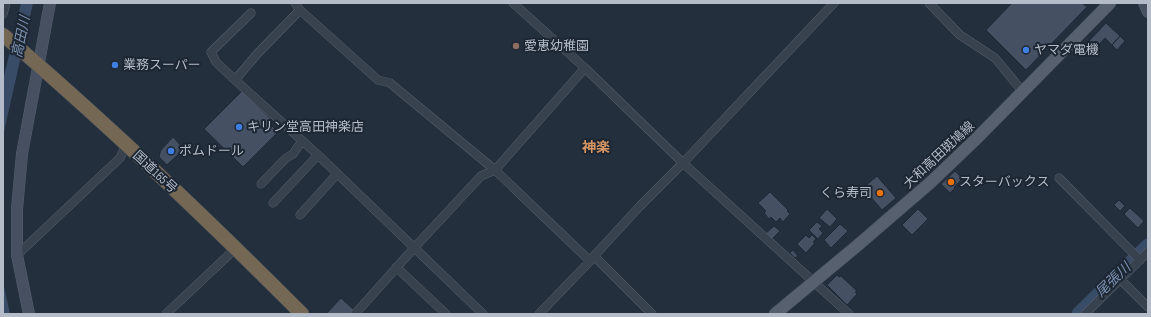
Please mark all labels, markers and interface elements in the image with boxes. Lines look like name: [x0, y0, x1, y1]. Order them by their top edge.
water label: 高田川: [8, 13, 34, 59]
place label: 愛恵幼稚園: [524, 38, 589, 54]
marker: 愛恵幼稚園: [511, 41, 521, 51]
place label: ヤマダ電機: [1034, 42, 1099, 58]
marker: ヤマダ電機: [1021, 45, 1031, 55]
place label: 業務スーパー: [123, 57, 201, 73]
marker: 業務スーパー: [110, 60, 120, 70]
street label: 大和高田斑鳩線: [900, 118, 978, 192]
place label: キリン堂高田神楽店: [247, 119, 364, 135]
marker: キリン堂高田神楽店: [234, 122, 244, 132]
district label: 神楽: [582, 139, 610, 156]
place label: ポムドール: [179, 143, 244, 159]
marker: ポムドール: [166, 146, 176, 156]
street label: 国道165号: [130, 148, 180, 196]
place label: スターバックス: [959, 174, 1049, 190]
marker: スターバックス: [946, 177, 956, 187]
place label: くら寿司: [820, 185, 872, 201]
marker: くら寿司: [875, 188, 885, 198]
water label: 尾張川: [1092, 258, 1135, 301]

